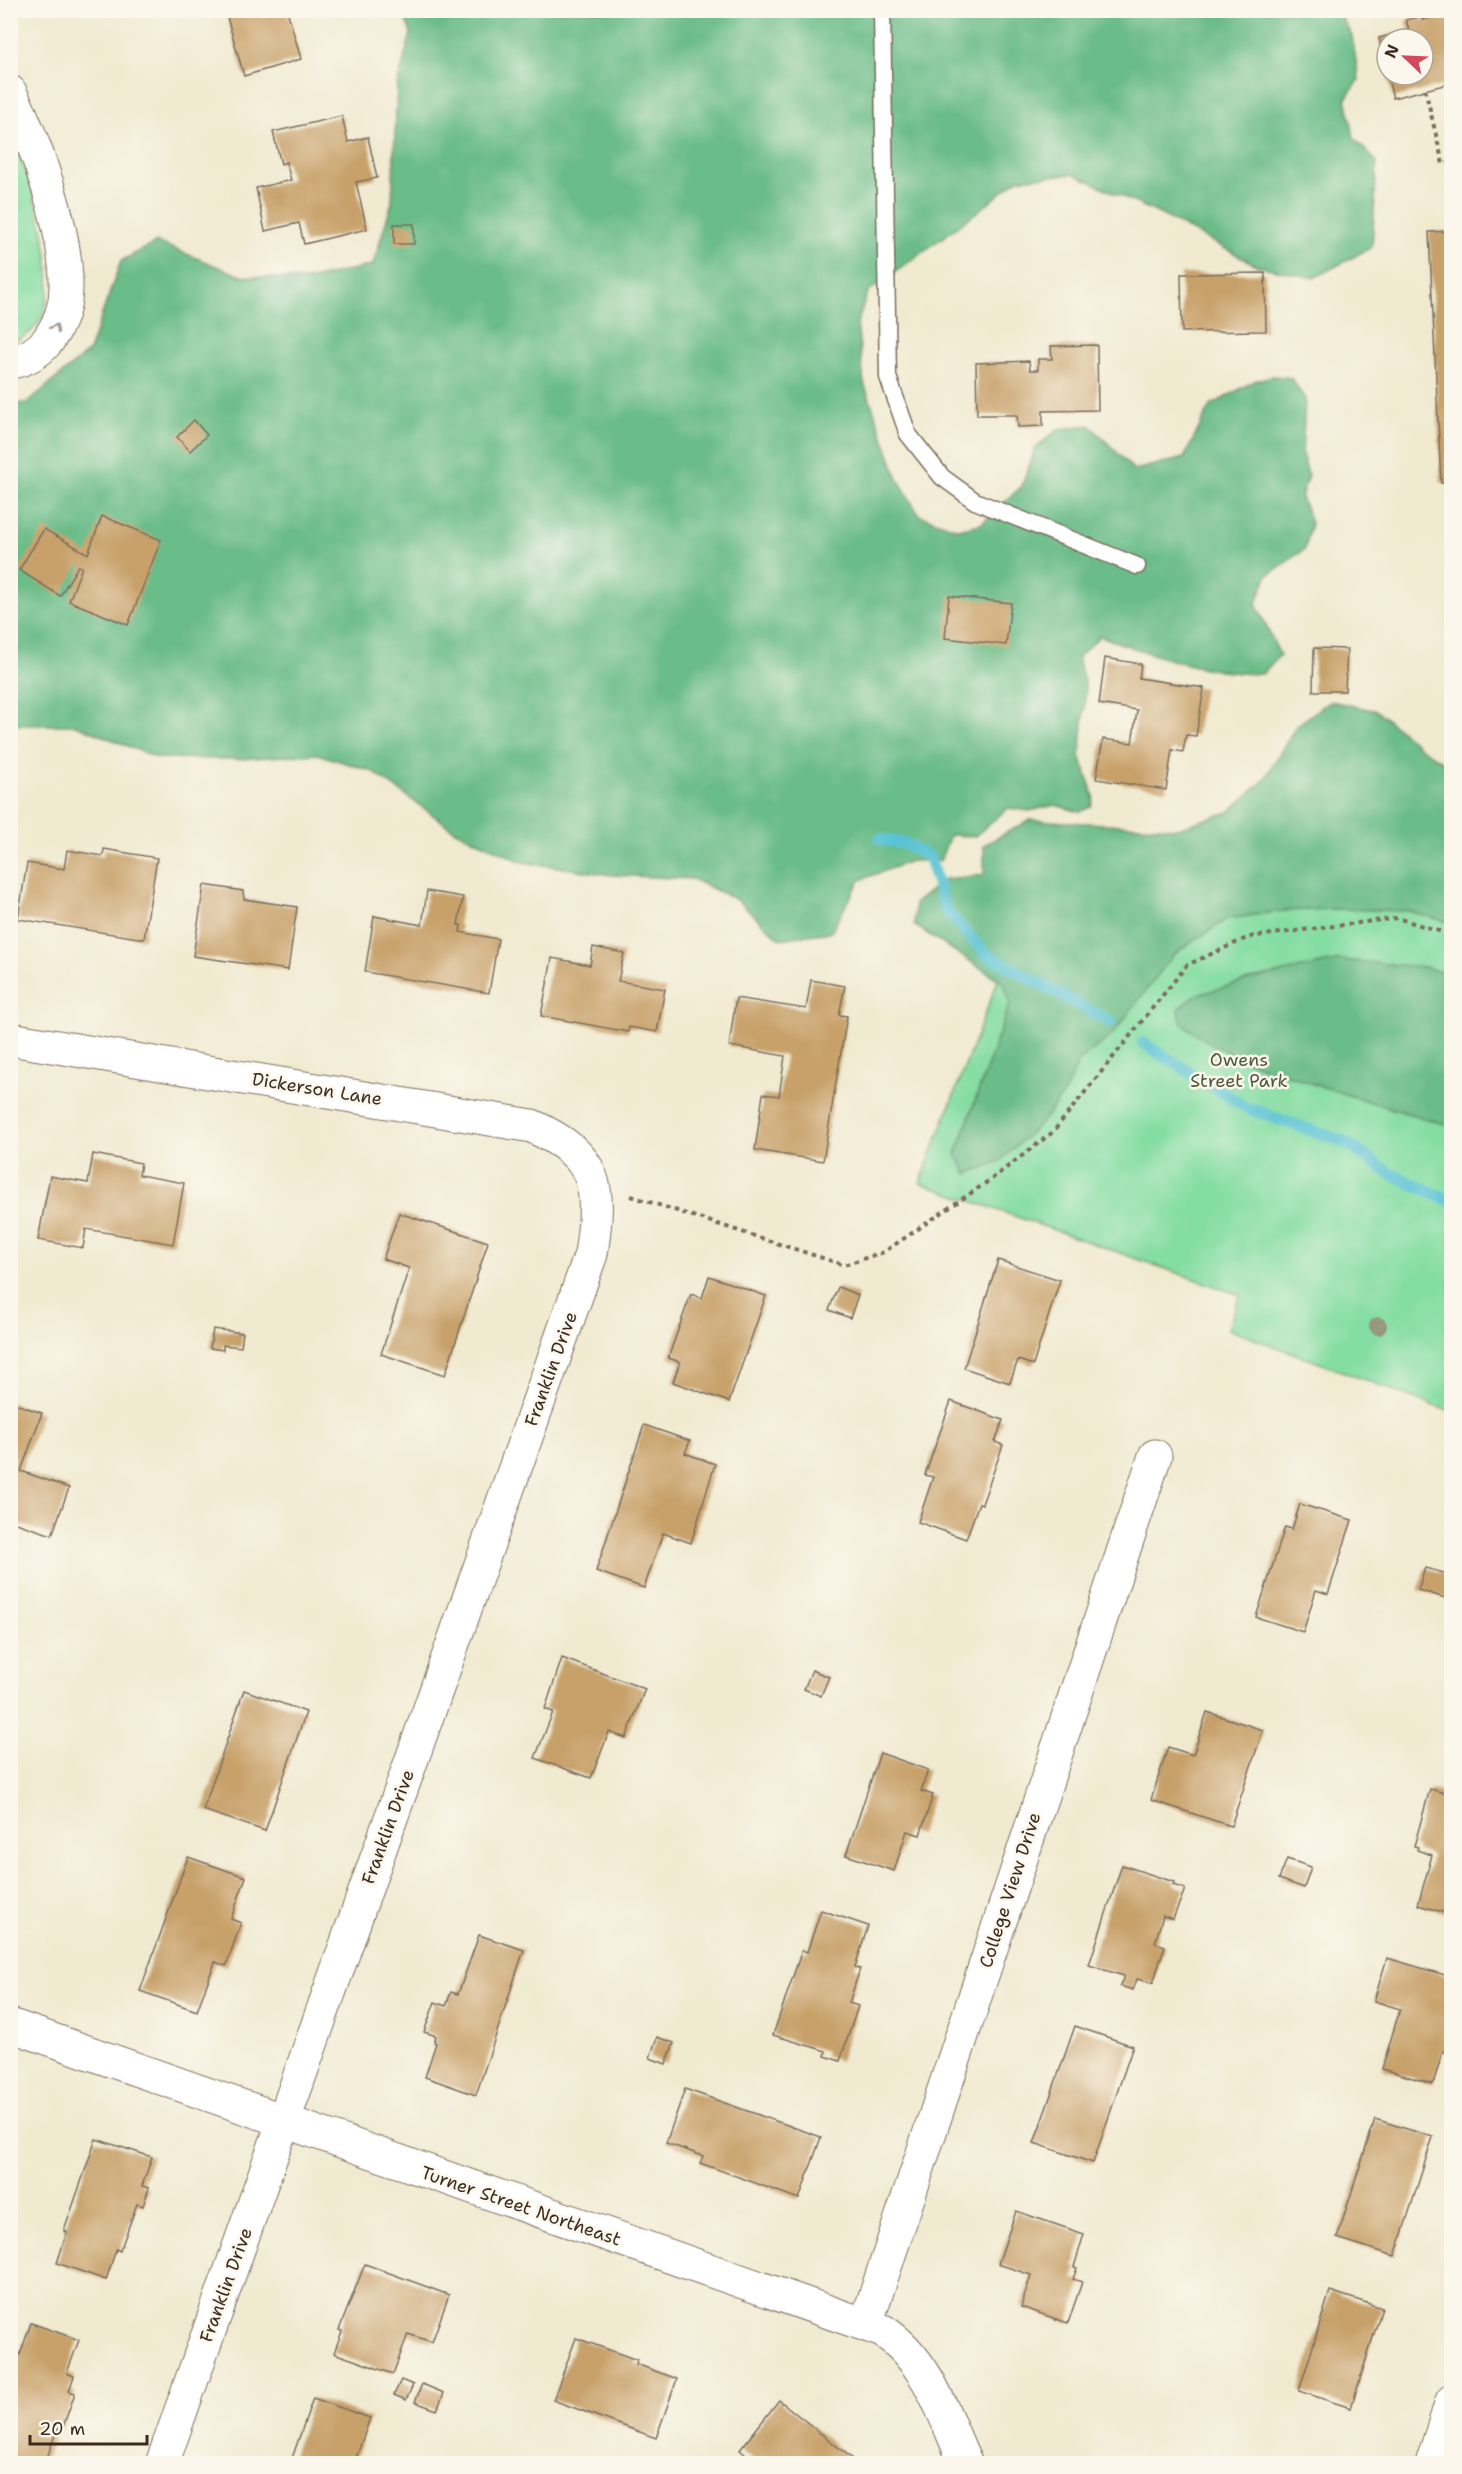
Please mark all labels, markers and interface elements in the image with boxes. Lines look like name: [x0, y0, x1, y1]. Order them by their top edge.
north arrow: [1375, 27, 1435, 87]
text: N: [1380, 41, 1404, 61]
one-way arrow: [48, 324, 59, 334]
park label: Owens Street Park: [1190, 1048, 1288, 1093]
street label: Dickerson Lane: [250, 1067, 384, 1111]
street label: Franklin Drive: [519, 1308, 583, 1430]
street label: Franklin Drive: [356, 1766, 420, 1888]
street label: College View Drive: [974, 1809, 1046, 1971]
street label: Turner Street Northeast: [418, 2160, 624, 2252]
street label: Franklin Drive: [194, 2224, 258, 2346]
scale bar: [30, 2408, 147, 2446]
text: 20 m: [39, 2417, 85, 2441]

